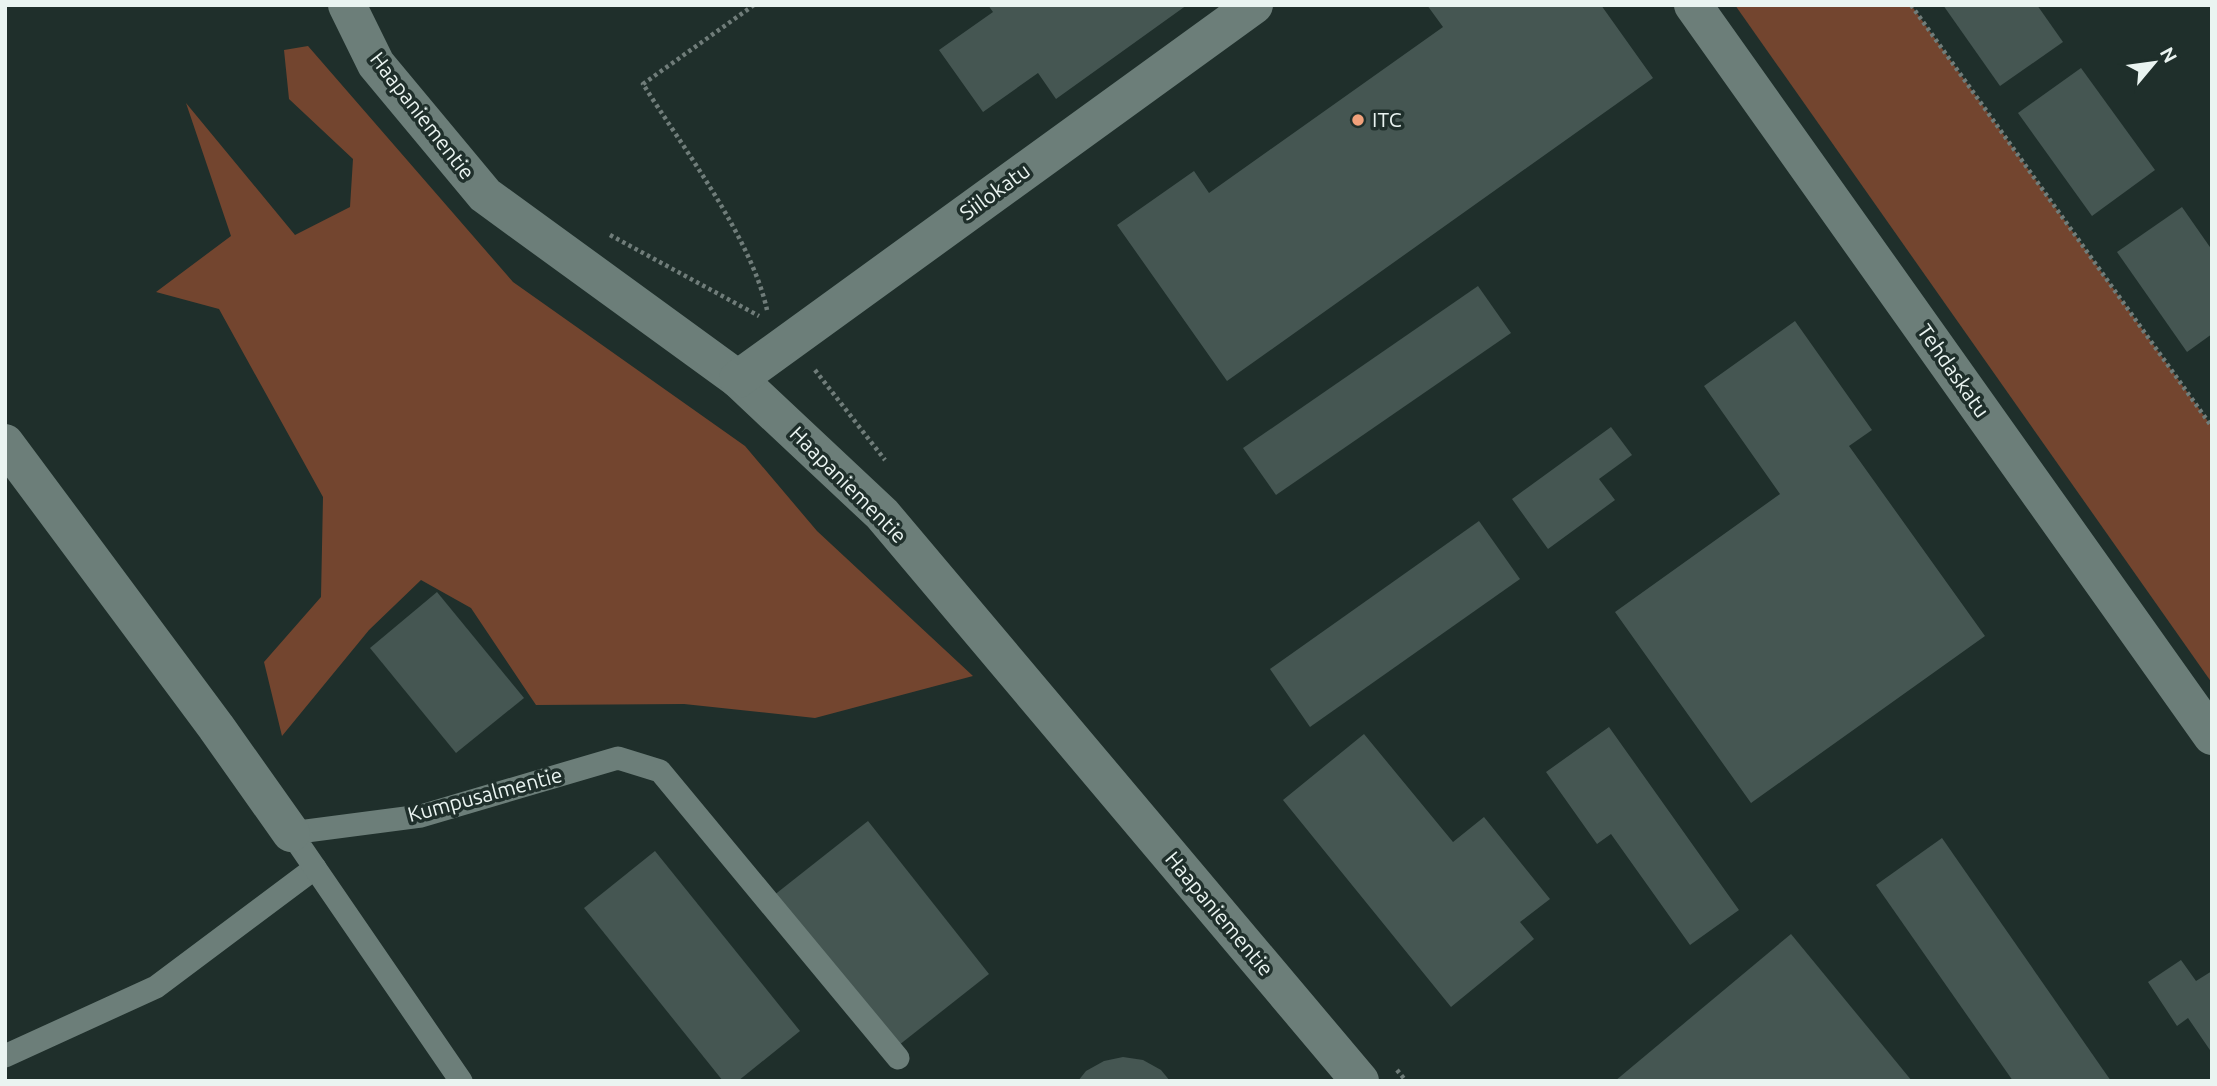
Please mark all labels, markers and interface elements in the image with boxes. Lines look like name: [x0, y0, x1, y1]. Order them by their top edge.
north arrow: [2119, 28, 2189, 98]
text: N: [2156, 43, 2182, 66]
street label: Haapaniementie: [366, 47, 480, 184]
place label: ITC: [1372, 107, 1402, 131]
marker: ITC: [1350, 112, 1366, 128]
street label: Siilokatu: [955, 158, 1034, 225]
street label: Tehdaskatu: [1913, 319, 1995, 422]
street label: Haapaniementie: [786, 421, 912, 547]
street label: Kumpusalmentie: [405, 762, 565, 826]
street label: Haapaniementie: [1161, 846, 1279, 980]

